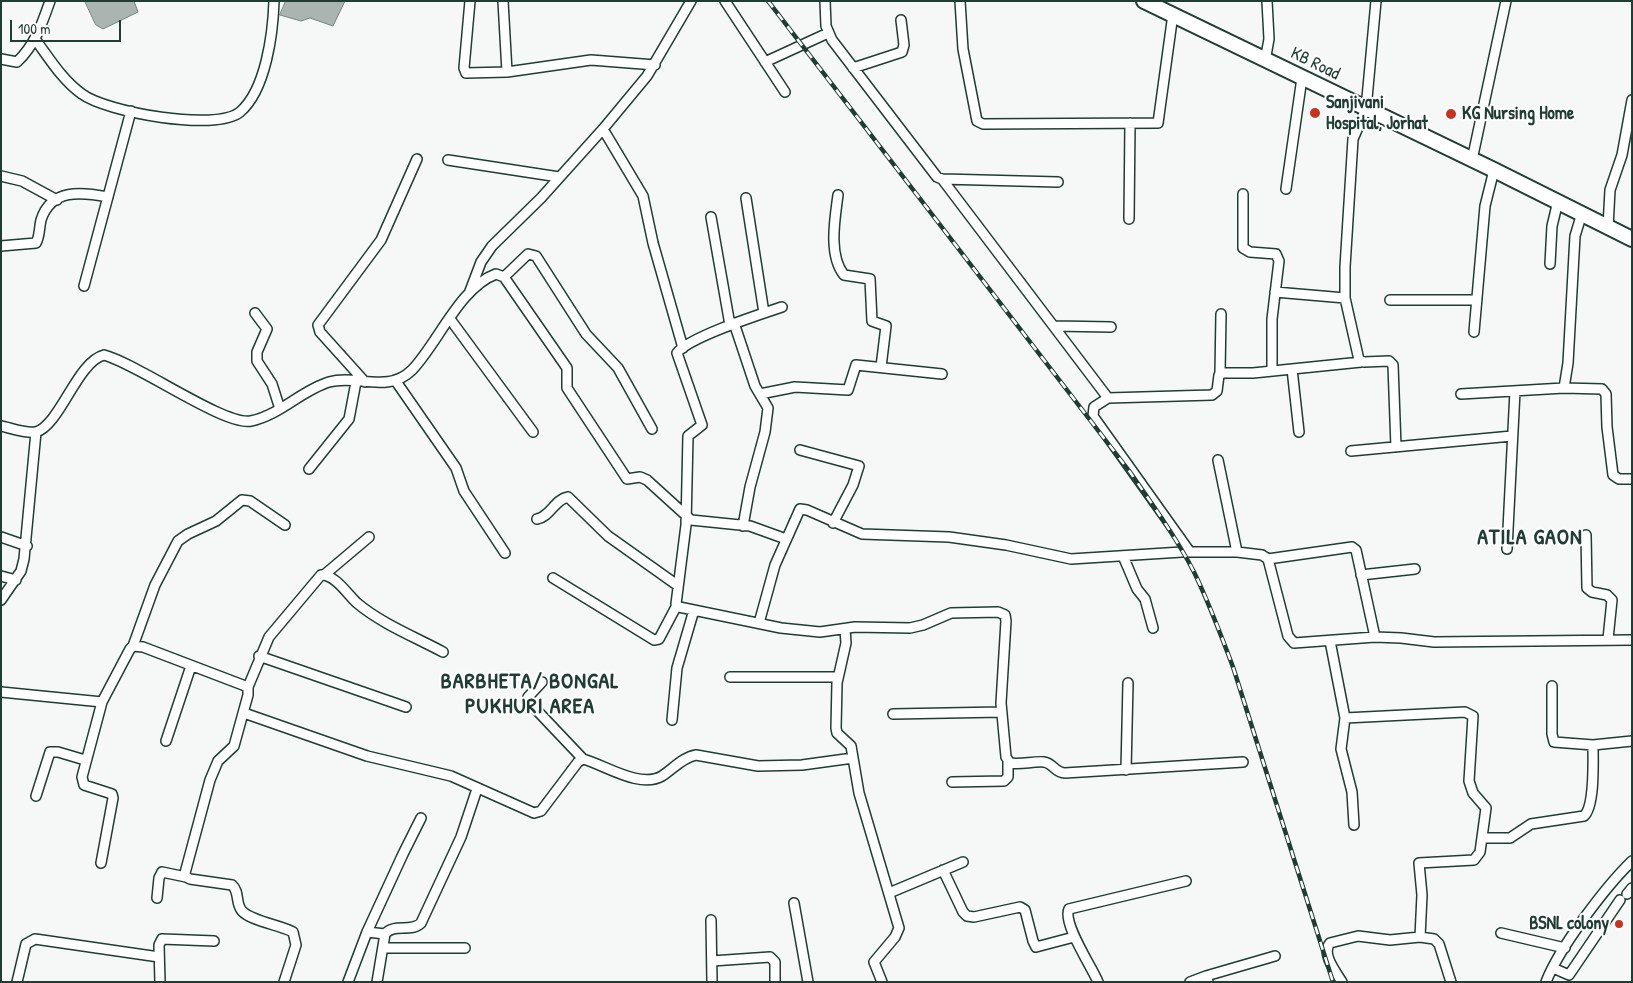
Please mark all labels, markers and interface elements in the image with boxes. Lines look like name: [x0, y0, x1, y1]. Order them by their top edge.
scale bar: [12, 10, 124, 42]
text: 100 m: [18, 18, 51, 39]
street label: KB Road: [1287, 43, 1343, 85]
place label: Sanjivani Hospital, Jorhat: [1326, 92, 1428, 134]
place label: KG Nursing Home: [1462, 103, 1574, 125]
marker: Sanjivani Hospital, Jorhat: [1308, 106, 1322, 120]
marker: KG Nursing Home: [1444, 107, 1458, 121]
district label: ATILA GAON: [1476, 525, 1584, 551]
district label: BARBHETA/ BONGAL PUKHURI AREA: [438, 669, 622, 720]
place label: BSNL colony: [1529, 913, 1609, 935]
marker: BSNL colony: [1613, 918, 1625, 930]

